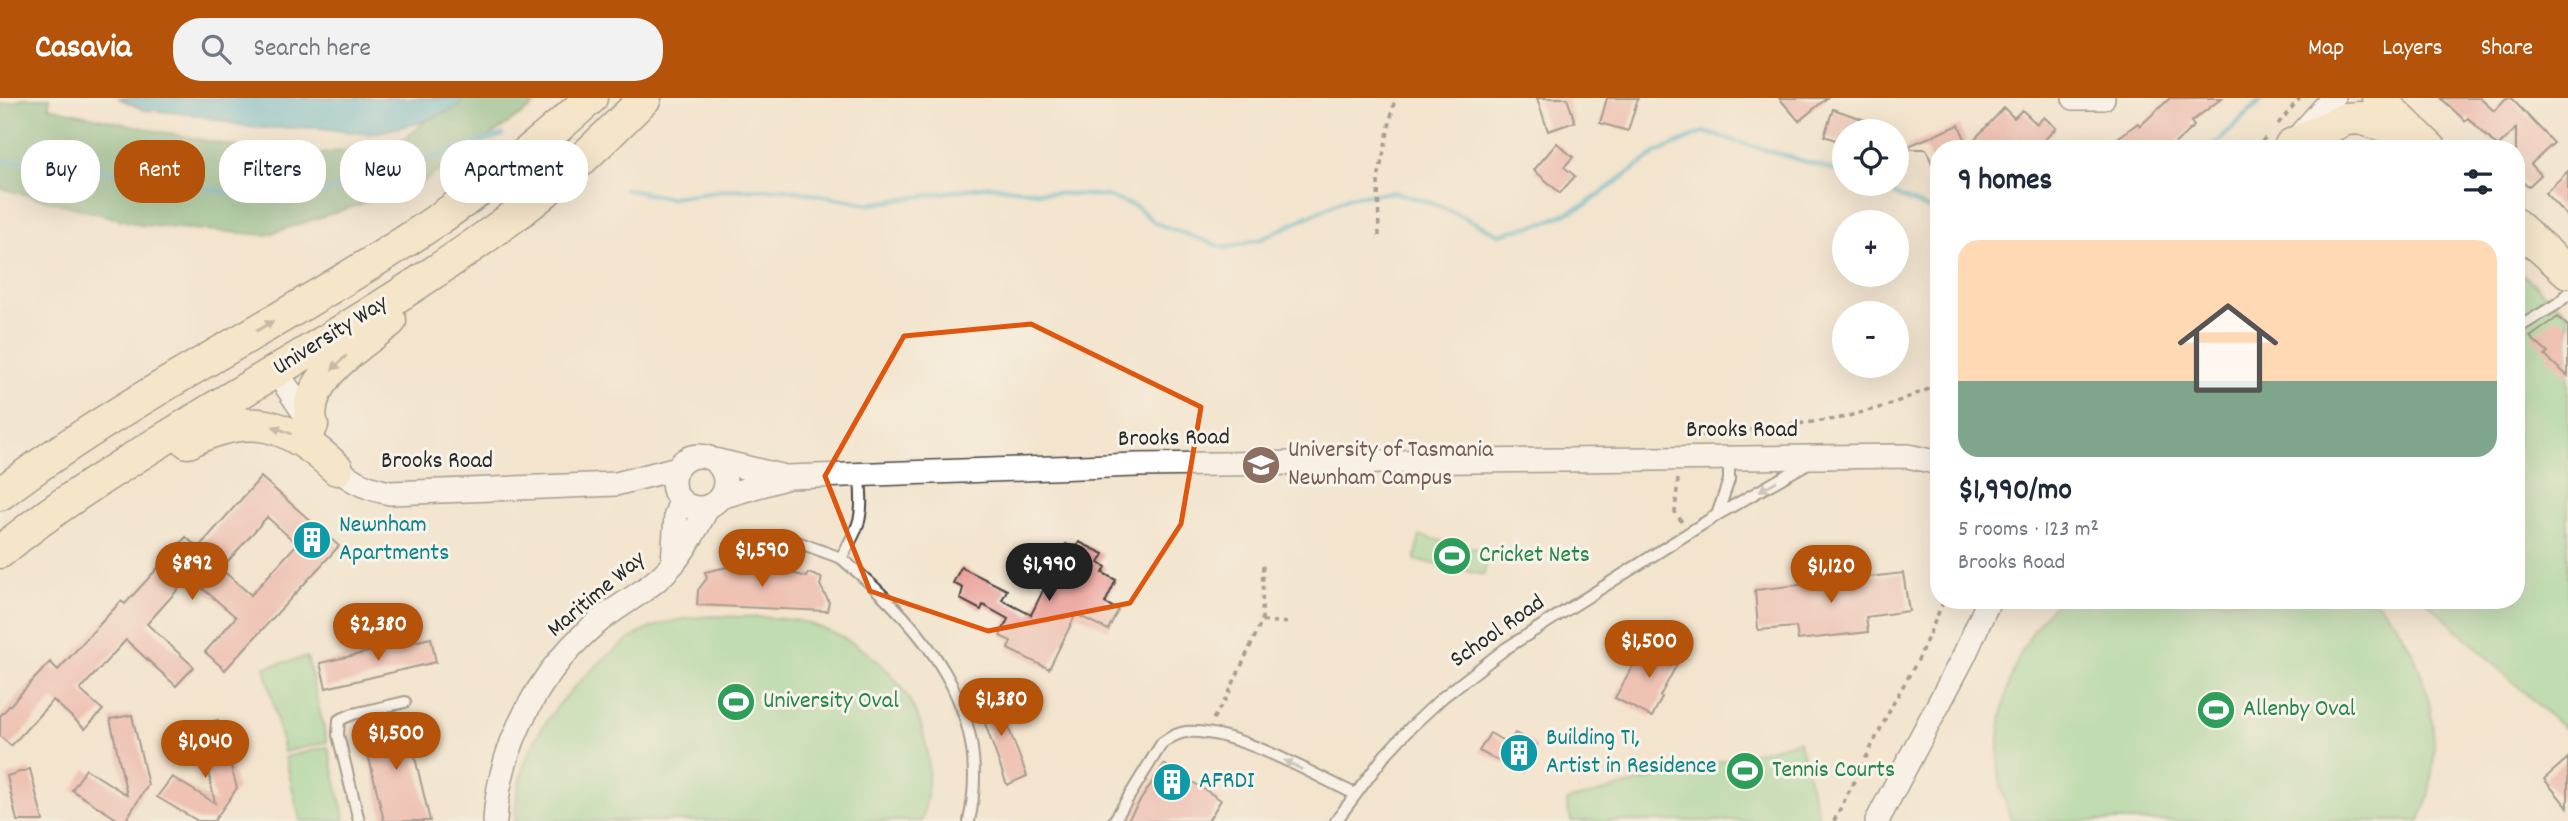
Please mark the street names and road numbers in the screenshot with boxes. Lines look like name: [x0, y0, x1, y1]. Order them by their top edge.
street label: University Way: [267, 287, 396, 385]
street label: Brooks Road: [1686, 414, 1798, 448]
street label: Brooks Road: [1118, 421, 1230, 457]
street label: Brooks Road: [381, 445, 493, 479]
street label: Maritime Way: [540, 543, 655, 646]
street label: School Road: [1444, 587, 1552, 677]

